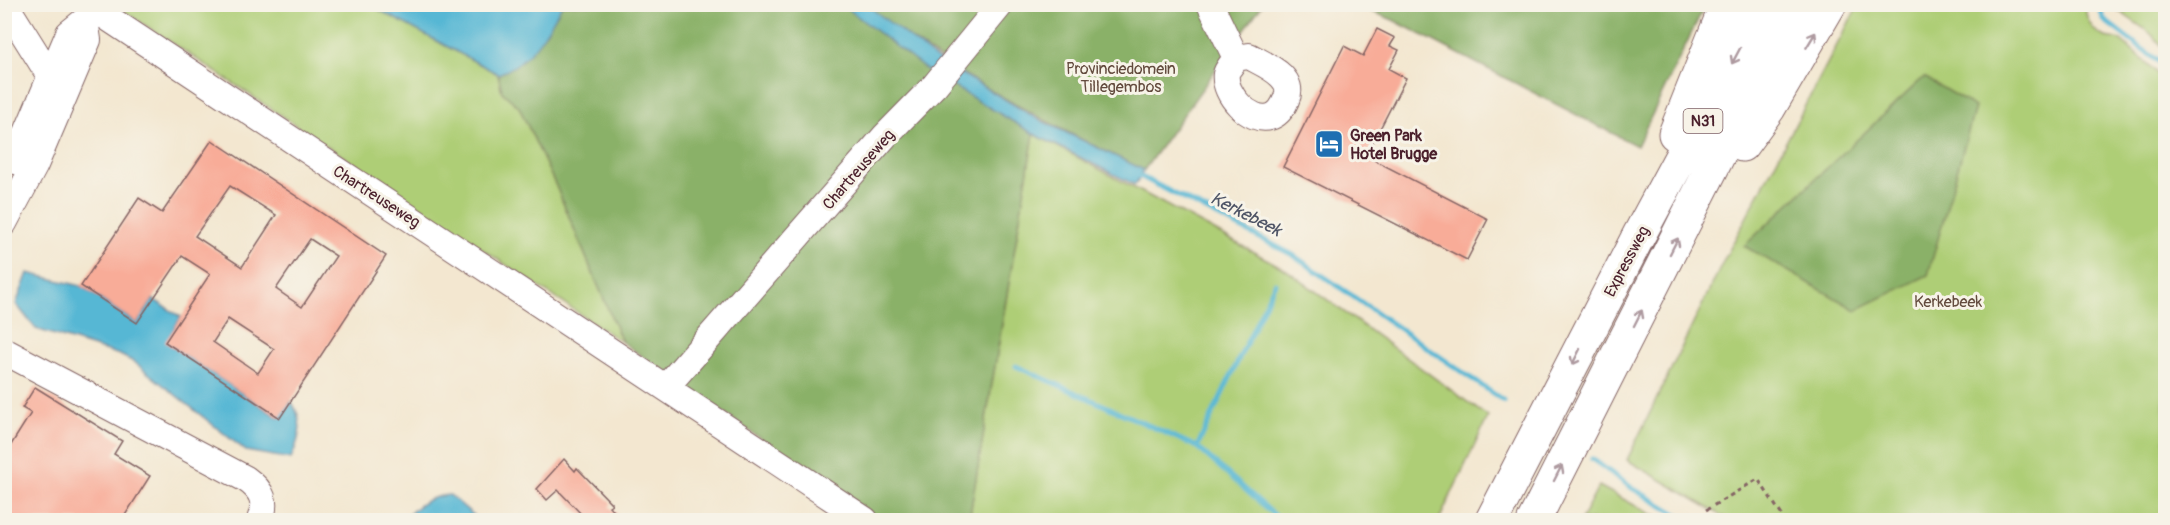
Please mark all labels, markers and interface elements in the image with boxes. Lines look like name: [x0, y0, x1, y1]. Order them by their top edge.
one-way arrow: [1805, 32, 1817, 49]
one-way arrow: [1730, 47, 1742, 65]
park label: Provinciedomein Tillegembos: [1066, 59, 1176, 97]
road number: N31: [1684, 109, 1722, 133]
street label: Chartreuseweg: [818, 125, 899, 214]
place label: Green Park Hotel Brugge: [1350, 126, 1438, 164]
hotel icon: Green Park Hotel Brugge: [1313, 128, 1345, 160]
street label: Chartreuseweg: [329, 161, 424, 232]
water label: Kerkebeek: [1206, 187, 1286, 243]
street label: Expressweg: [1600, 223, 1654, 300]
one-way arrow: [1669, 237, 1681, 255]
park label: Kerkebeek: [1914, 292, 1982, 312]
one-way arrow: [1633, 309, 1644, 327]
one-way arrow: [1570, 348, 1582, 365]
one-way arrow: [1552, 465, 1564, 482]

